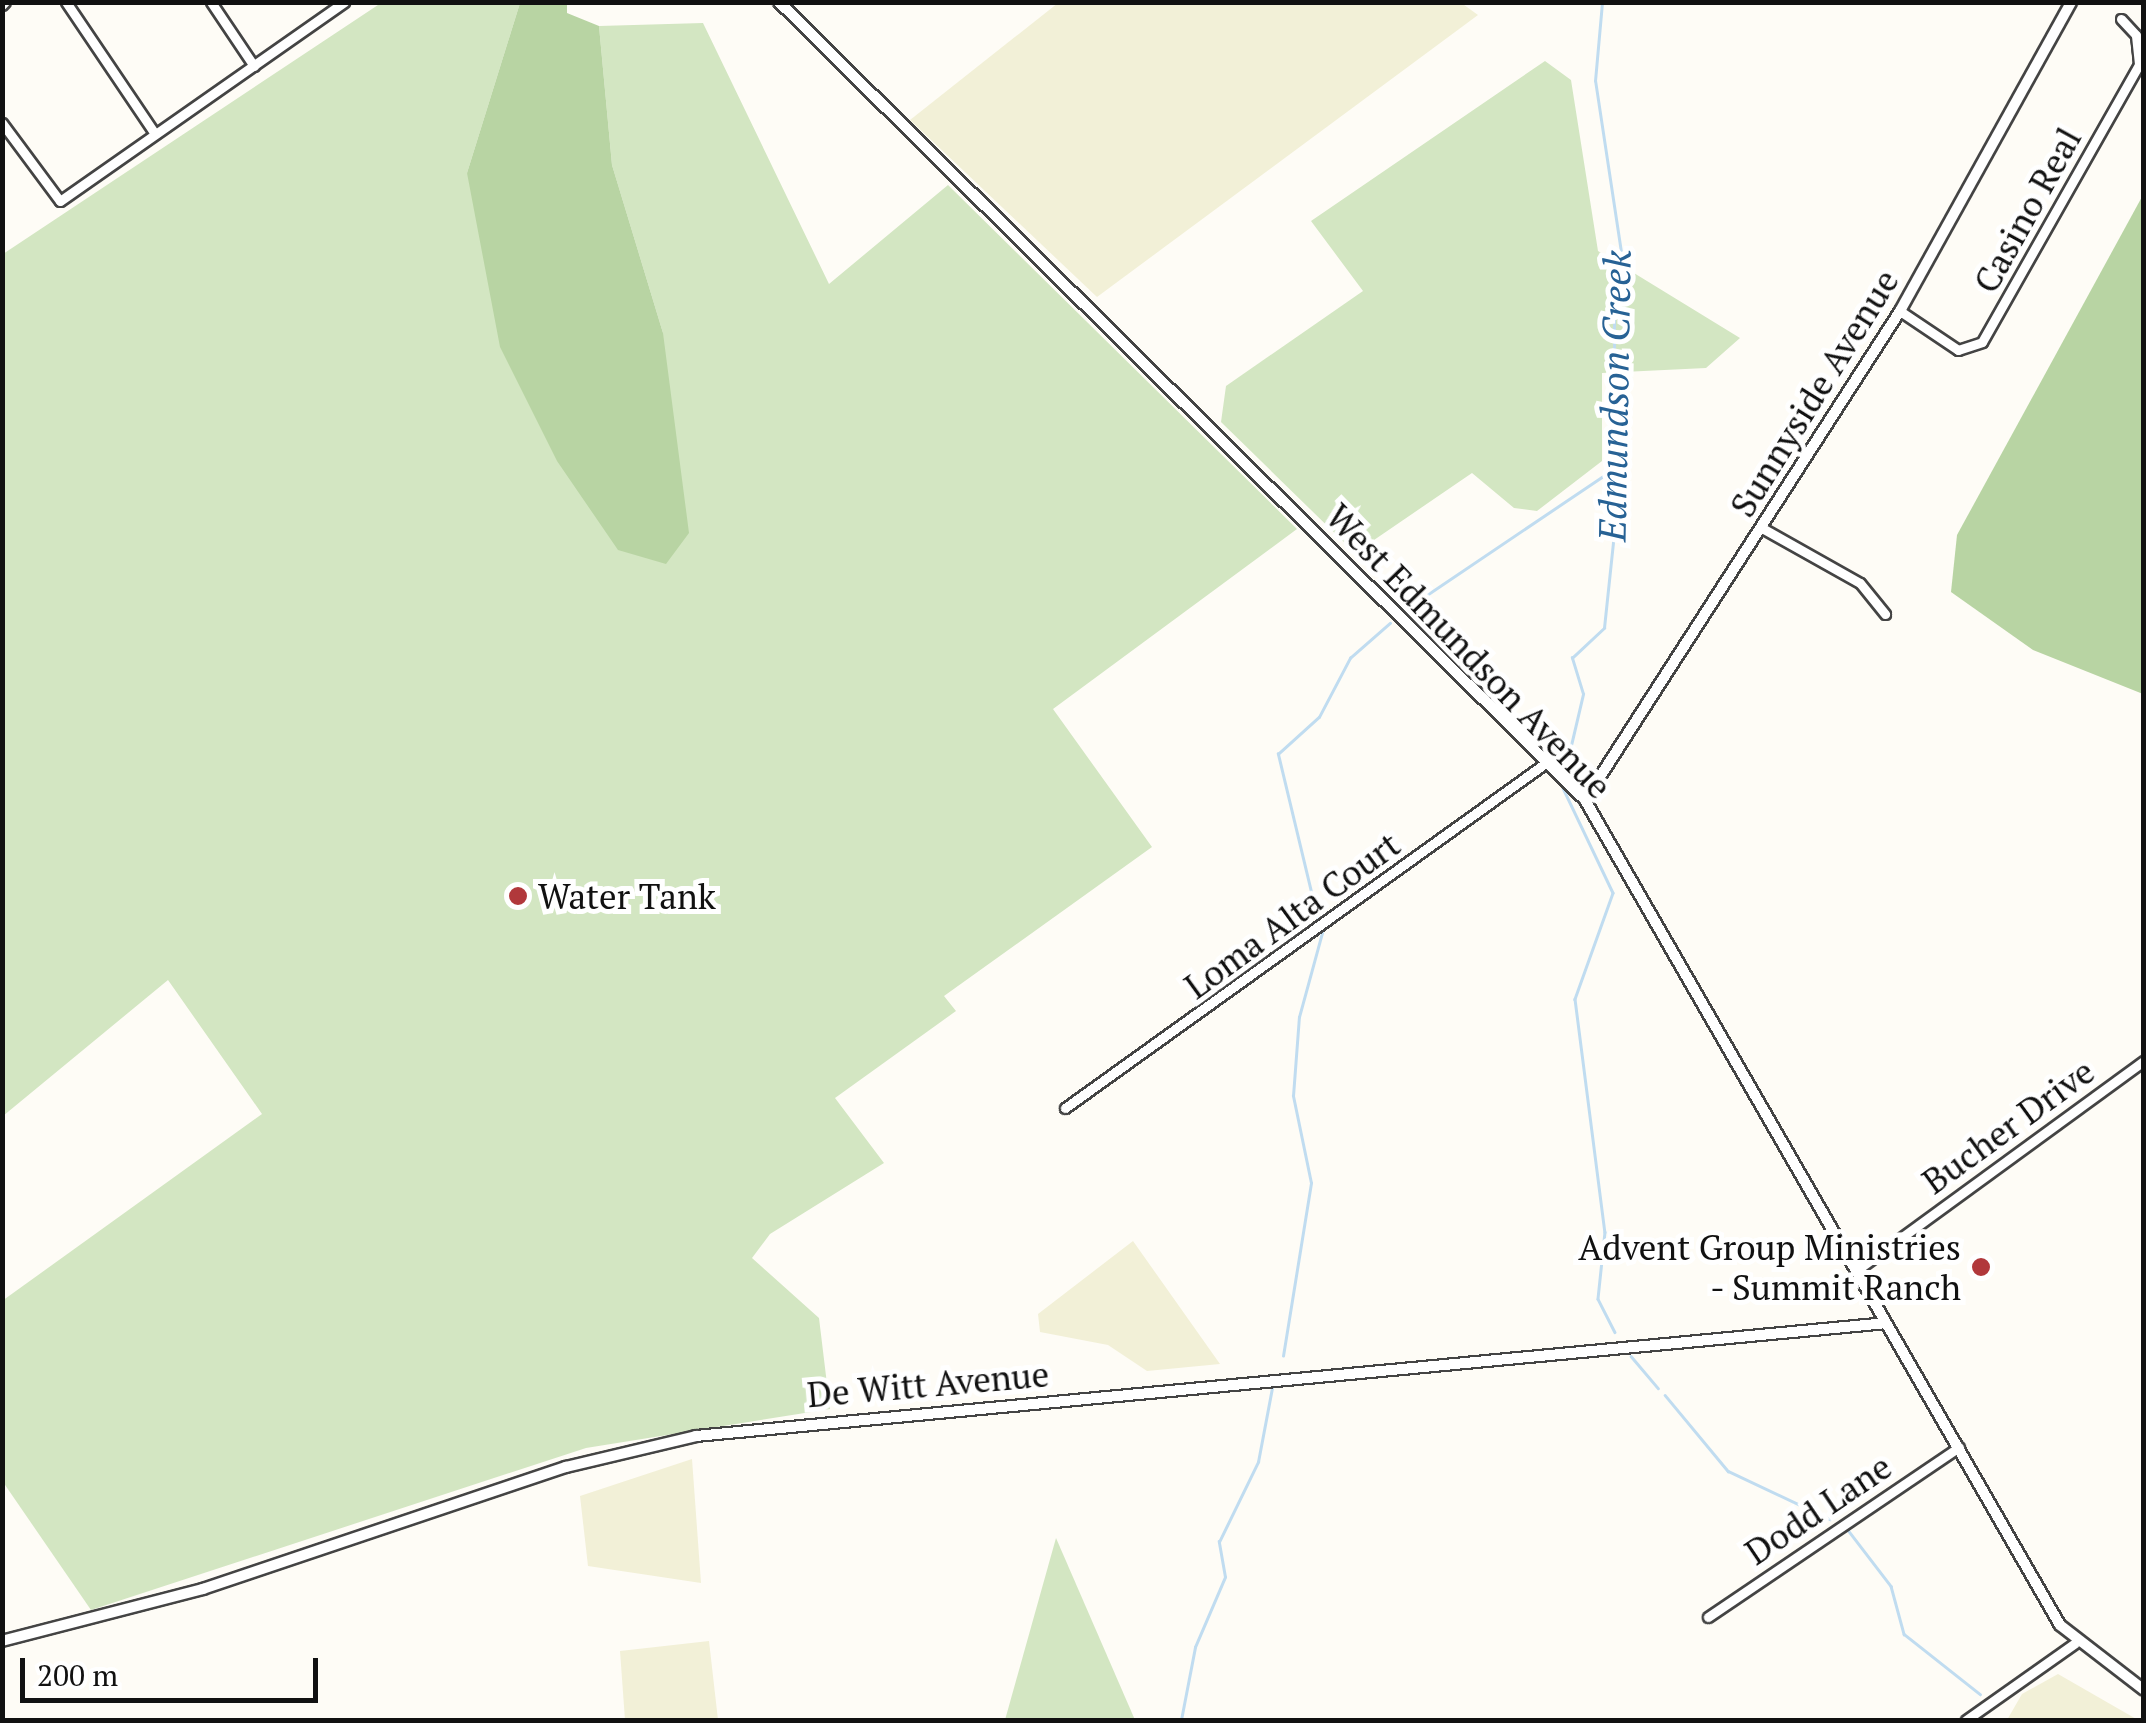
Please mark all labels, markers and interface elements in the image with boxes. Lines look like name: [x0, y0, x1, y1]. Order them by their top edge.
street label: Casino Real: [1965, 120, 2089, 300]
water label: Edmundson Creek: [1590, 250, 1640, 542]
street label: Sunnyside Avenue: [1721, 261, 1907, 525]
street label: West Edmundson Avenue: [1317, 495, 1621, 807]
street label: Loma Alta Court: [1176, 823, 1408, 1007]
place label: Water Tank: [538, 875, 716, 917]
marker: Water Tank: [507, 885, 529, 907]
street label: Bucher Drive: [1914, 1050, 2102, 1202]
place label: Advent Group Ministries - Summit Ranch: [1578, 1226, 1961, 1308]
marker: Advent Group Ministries - Summit Ranch: [1970, 1256, 1992, 1278]
street label: De Witt Avenue: [805, 1352, 1051, 1416]
street label: Dodd Lane: [1737, 1445, 1899, 1573]
scale bar: [25, 1638, 322, 1700]
text: 200 m: [37, 1655, 118, 1695]

